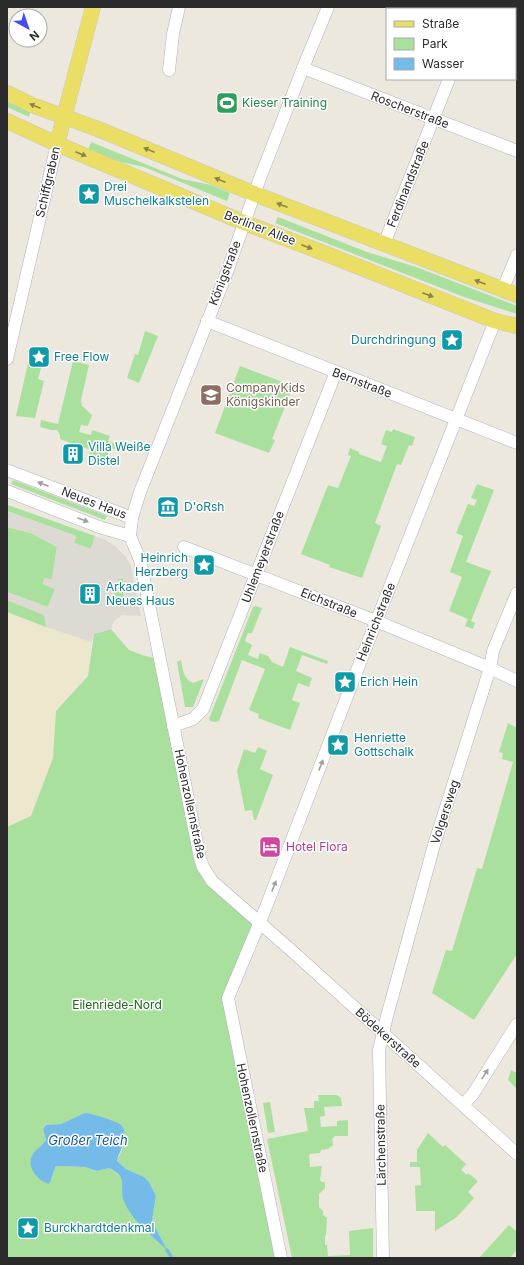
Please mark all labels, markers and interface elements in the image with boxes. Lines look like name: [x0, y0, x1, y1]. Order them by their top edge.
north arrow: [8, 8, 48, 48]
legend: [386, 8, 516, 80]
text: Straße: [422, 16, 459, 31]
text: N: [27, 28, 42, 44]
text: Park: [422, 36, 448, 51]
text: Wasser: [422, 56, 465, 71]
street label: Roscherstraße: [369, 88, 451, 131]
sports icon: Kieser Training: [214, 90, 240, 116]
place label: Kieser Training: [242, 95, 327, 110]
one-way arrow: [28, 102, 40, 108]
street label: Ferdinandstraße: [383, 138, 432, 229]
street label: Schiffgraben: [32, 145, 63, 219]
one-way arrow: [143, 147, 154, 153]
one-way arrow: [76, 152, 88, 158]
one-way arrow: [213, 176, 225, 182]
place label: Drei Muschelkalkstelen: [104, 179, 209, 208]
place icon: Drei Muschelkalkstelen: [76, 181, 102, 207]
one-way arrow: [276, 201, 288, 207]
street label: Berliner Allee: [222, 207, 298, 248]
street label: Königstraße: [205, 238, 244, 307]
one-way arrow: [302, 244, 314, 250]
one-way arrow: [474, 278, 486, 284]
one-way arrow: [423, 292, 434, 298]
place icon: Durchdringung: [439, 327, 465, 353]
place label: Durchdringung: [351, 332, 436, 347]
place icon: Free Flow: [26, 344, 52, 370]
place label: Free Flow: [54, 349, 109, 364]
street label: Bernstraße: [330, 364, 394, 401]
place label: CompanyKids Königskinder: [226, 380, 305, 409]
school or university icon: CompanyKids Königskinder: [198, 382, 224, 408]
place label: Villa Weiße Distel: [88, 439, 151, 468]
building icon: Villa Weiße Distel: [60, 441, 86, 467]
one-way arrow: [37, 481, 49, 487]
street label: Neues Haus: [59, 483, 129, 522]
museum icon: D'oRsh: [155, 494, 181, 520]
place label: D'oRsh: [184, 499, 224, 514]
street label: Uhlemeyerstraße: [238, 509, 287, 605]
one-way arrow: [77, 518, 89, 524]
place label: Heinrich Herzberg: [135, 550, 188, 579]
place icon: Heinrich Herzberg: [191, 552, 217, 578]
place label: Arkaden Neues Haus: [106, 579, 175, 608]
street label: Heinrichstraße: [353, 580, 398, 663]
building icon: Arkaden Neues Haus: [77, 581, 103, 607]
street label: Eichstraße: [299, 584, 360, 621]
place icon: Erich Hein: [332, 669, 358, 695]
place label: Erich Hein: [360, 674, 418, 689]
place label: Henriette Gottschalk: [354, 730, 415, 759]
place icon: Henriette Gottschalk: [325, 732, 351, 758]
street label: Hohenzollernstraße: [172, 748, 209, 860]
one-way arrow: [318, 759, 324, 771]
street label: Volgersweg: [427, 778, 462, 846]
hotel icon: Hotel Flora: [257, 834, 283, 860]
place label: Hotel Flora: [286, 839, 348, 854]
one-way arrow: [272, 880, 278, 892]
park label: Eilenriede-Nord: [72, 997, 162, 1012]
street label: Bödekerstraße: [352, 1004, 424, 1071]
street label: Hohenzollernstraße: [234, 1062, 271, 1174]
one-way arrow: [482, 1068, 489, 1080]
street label: Lärchenstraße: [372, 1104, 389, 1186]
water label: Großer Teich: [48, 1132, 128, 1148]
place icon: Burckhardtdenkmal: [15, 1215, 41, 1241]
place label: Burckhardtdenkmal: [44, 1220, 154, 1235]

